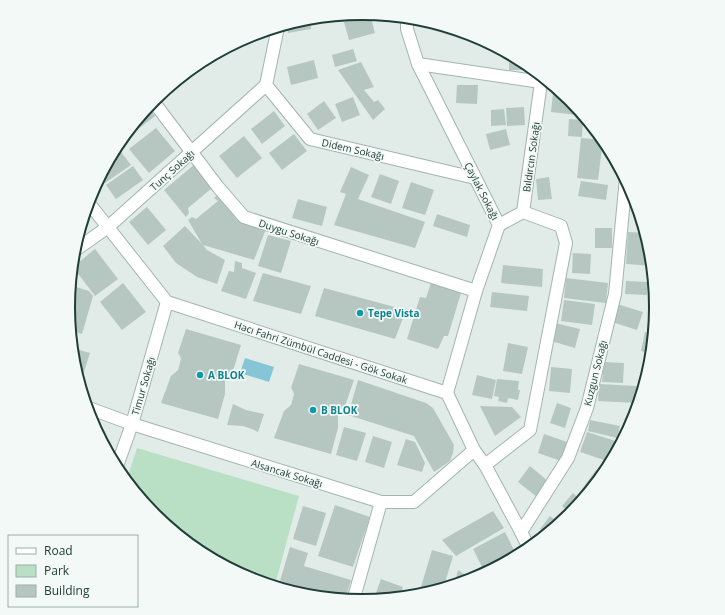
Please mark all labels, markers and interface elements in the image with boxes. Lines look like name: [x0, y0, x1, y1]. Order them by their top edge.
street label: Bıldırcın Sokağı: [519, 121, 543, 193]
street label: Didem Sokağı: [320, 135, 386, 163]
street label: Tunç Sokağı: [147, 146, 197, 194]
street label: Çaylak Sokağı: [461, 160, 503, 222]
street label: Duygu Sokağı: [257, 216, 321, 248]
place label: Tepe Vista: [368, 306, 419, 320]
marker: Tepe Vista: [355, 308, 365, 318]
street label: Hacı Fahri Zümbül Caddesi - Gök Sokak: [233, 317, 410, 387]
street label: Kuzgun Sokağı: [580, 339, 610, 407]
street label: Timur Sokağı: [128, 355, 158, 417]
place label: A BLOK: [208, 368, 245, 382]
marker: A BLOK: [195, 370, 205, 380]
place label: B BLOK: [321, 403, 358, 417]
marker: B BLOK: [308, 405, 318, 415]
street label: Alsancak Sokağı: [250, 456, 324, 490]
legend: [8, 535, 138, 607]
text: Road: [44, 542, 73, 559]
text: Park: [44, 562, 70, 579]
text: Building: [44, 582, 90, 599]

